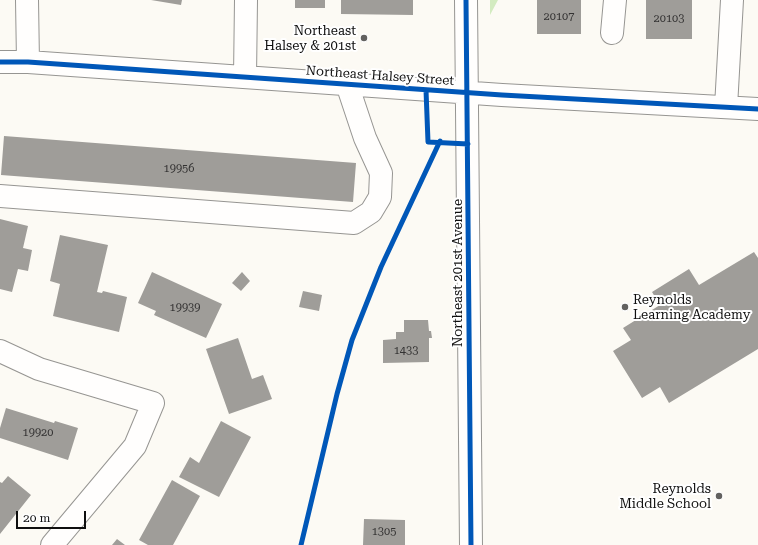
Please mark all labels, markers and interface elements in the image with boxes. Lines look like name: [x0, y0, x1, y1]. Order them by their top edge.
house number: 20107: [544, 10, 574, 24]
house number: 20103: [654, 12, 684, 26]
place label: Northeast Halsey & 201st: [264, 23, 356, 54]
marker: Northeast Halsey & 201st: [359, 33, 369, 43]
street label: Northeast Halsey Street: [305, 63, 455, 89]
house number: 19956: [164, 162, 194, 176]
street label: Northeast 201st Avenue: [450, 199, 466, 347]
place label: Reynolds Learning Academy: [633, 292, 750, 323]
house number: 19939: [170, 301, 200, 315]
marker: Reynolds Learning Academy: [620, 302, 630, 312]
house number: 1433: [394, 344, 418, 358]
house number: 19920: [23, 426, 53, 440]
place label: Reynolds Middle School: [619, 481, 711, 512]
marker: Reynolds Middle School: [714, 491, 724, 501]
scale bar: [18, 503, 88, 529]
text: 20 m: [23, 511, 50, 525]
house number: 1305: [372, 525, 396, 539]

